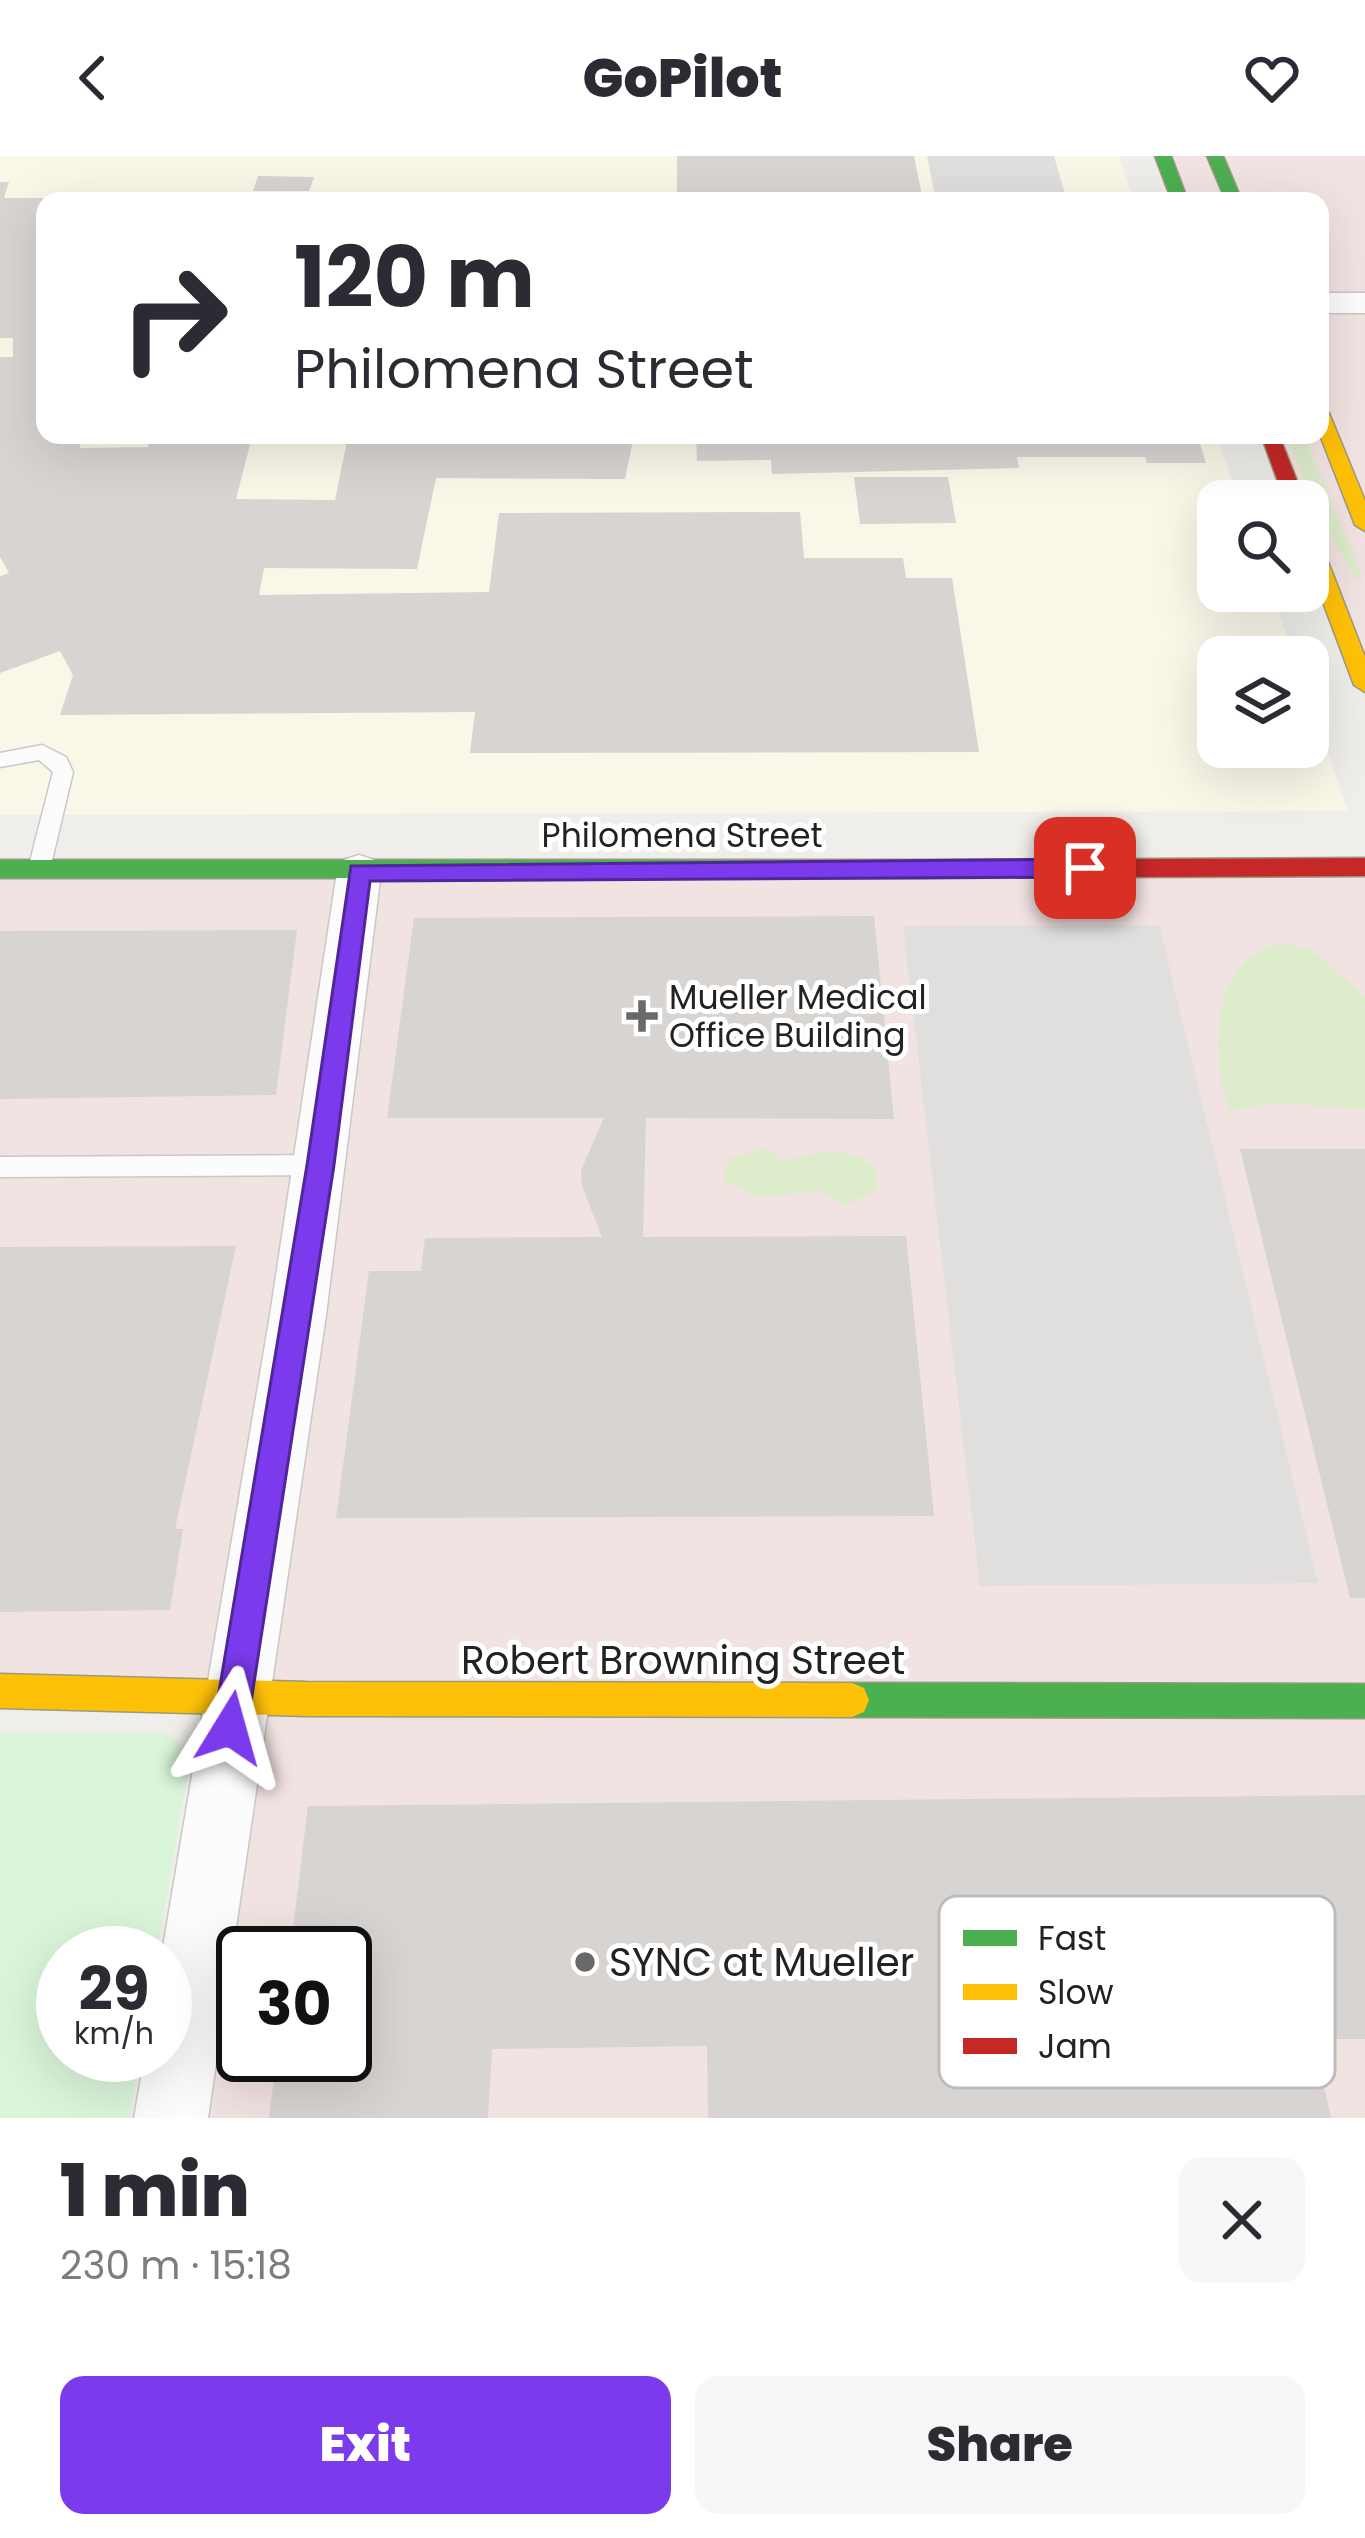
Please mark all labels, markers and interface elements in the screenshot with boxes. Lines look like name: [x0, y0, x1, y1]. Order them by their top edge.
text: GoPilot: [583, 40, 782, 116]
icon: back: [60, 45, 126, 111]
icon: heart: [1239, 45, 1305, 111]
text: 120 m: [294, 219, 535, 336]
icon: right: [96, 240, 252, 396]
text: Philomena Street: [294, 331, 754, 407]
map controls: [1197, 480, 1329, 768]
button: search: [1197, 480, 1329, 612]
button: layers: [1197, 636, 1329, 768]
street label: Philomena Street: [542, 812, 822, 859]
pin: [1034, 817, 1136, 919]
icon: arrive: [1052, 835, 1118, 901]
place label: Mueller Medical Office Building: [669, 974, 927, 1059]
marker: Mueller Medical Office Building: [626, 1000, 658, 1032]
street label: Robert Browning Street: [461, 1633, 905, 1688]
position arrow: [167, 1665, 293, 1791]
legend: [939, 1896, 1335, 2088]
text: Fast: [1038, 1915, 1106, 1962]
speed limit sign: 30: [216, 1926, 372, 2082]
place label: SYNC at Mueller: [609, 1935, 914, 1990]
text: 29: [78, 1947, 150, 2031]
marker: SYNC at Mueller: [572, 1949, 598, 1975]
text: Slow: [1038, 1969, 1114, 2016]
text: km/h: [74, 2012, 154, 2055]
text: Jam: [1038, 2023, 1112, 2070]
text: 1 min: [60, 2140, 250, 2241]
button: close: [1179, 2157, 1305, 2283]
text: 230 m · 15:18: [60, 2238, 292, 2293]
button: Exit: [60, 2376, 671, 2514]
button: Share: [695, 2376, 1305, 2514]

